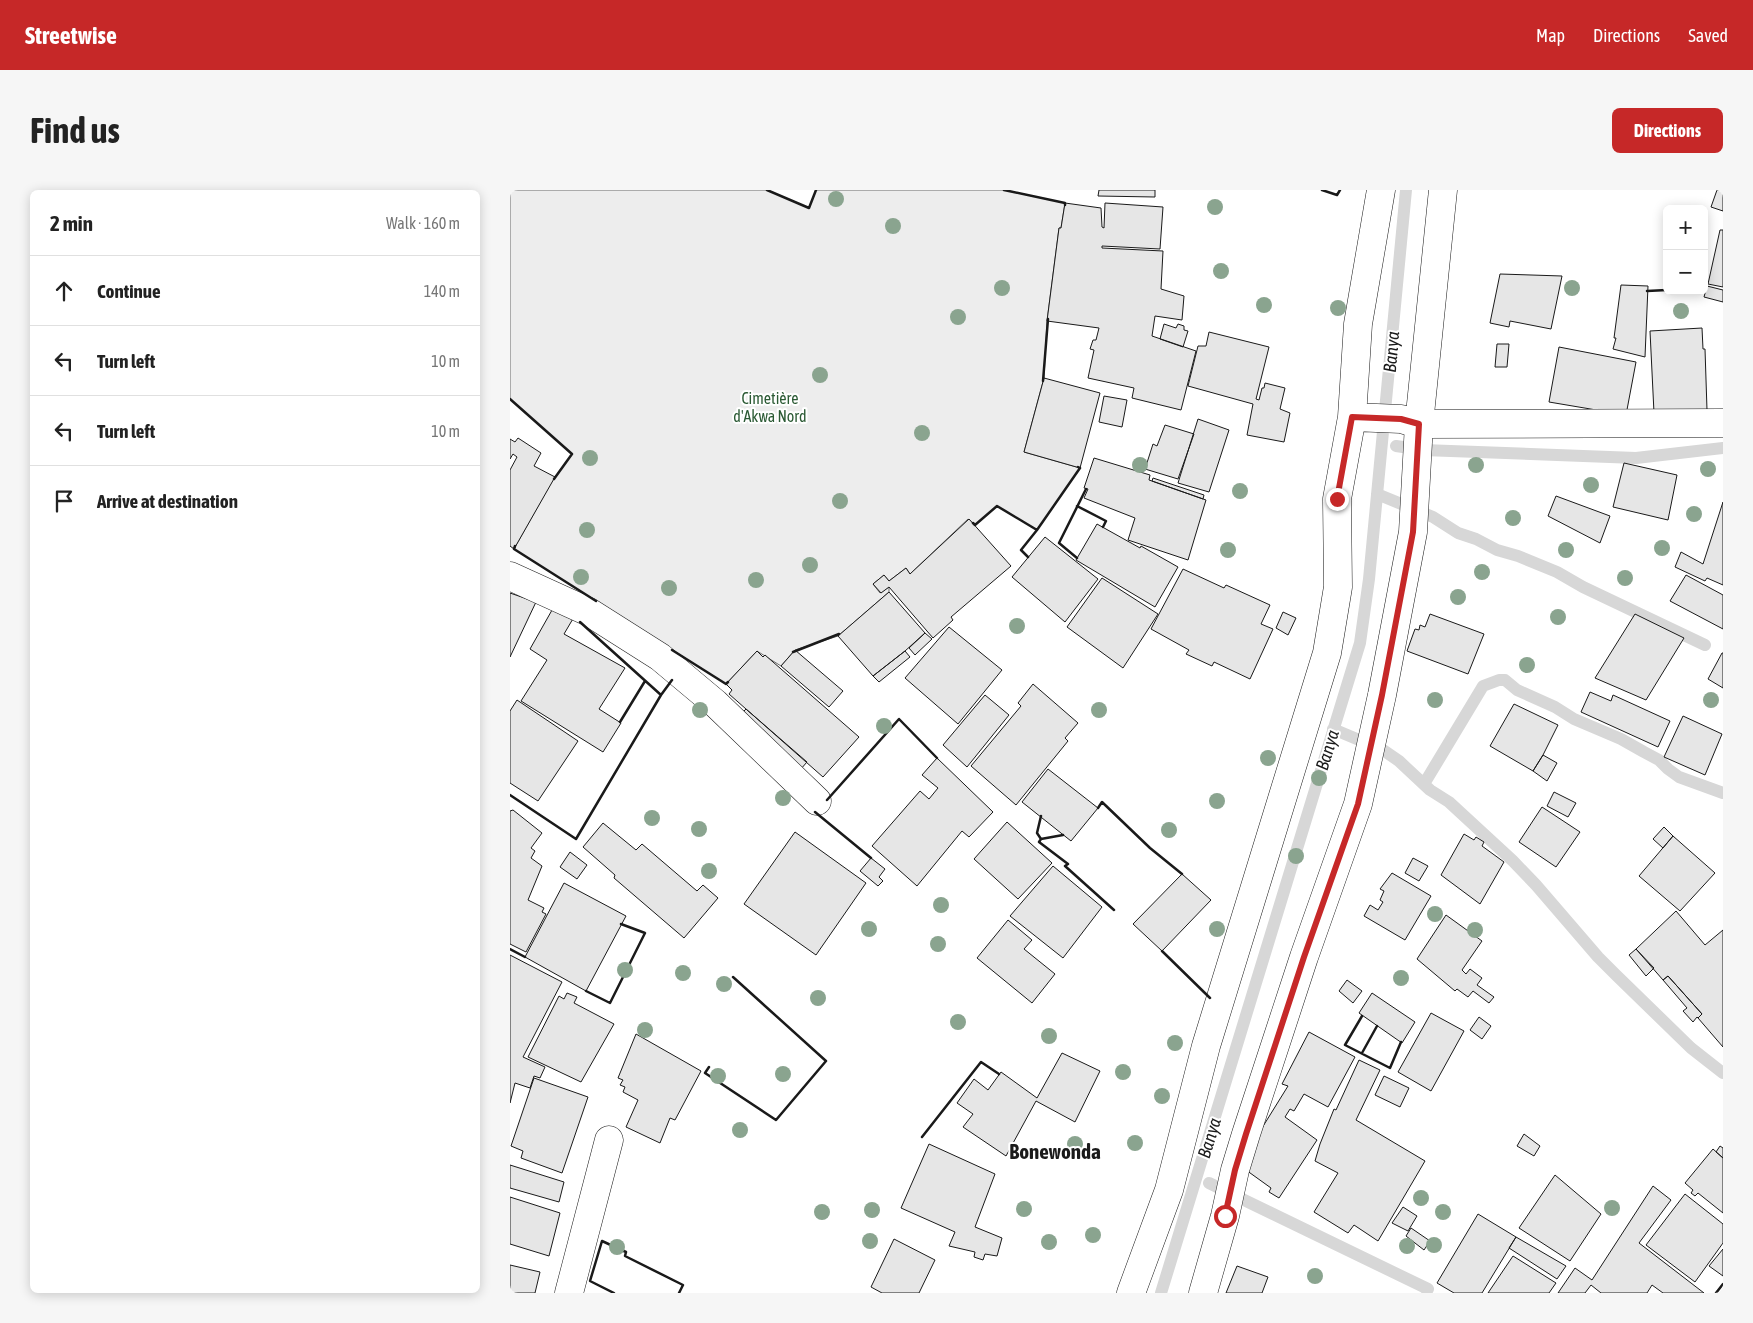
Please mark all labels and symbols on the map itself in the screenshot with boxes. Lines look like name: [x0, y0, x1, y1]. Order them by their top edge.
water label: Banya: [1379, 330, 1403, 373]
park label: Cimetière d'Akwa Nord: [733, 389, 807, 425]
route end: [1326, 488, 1349, 511]
water label: Banya: [1311, 727, 1343, 773]
water label: Banya: [1193, 1115, 1225, 1161]
district label: Bonewonda: [1009, 1139, 1101, 1163]
route start: [1214, 1205, 1237, 1228]

